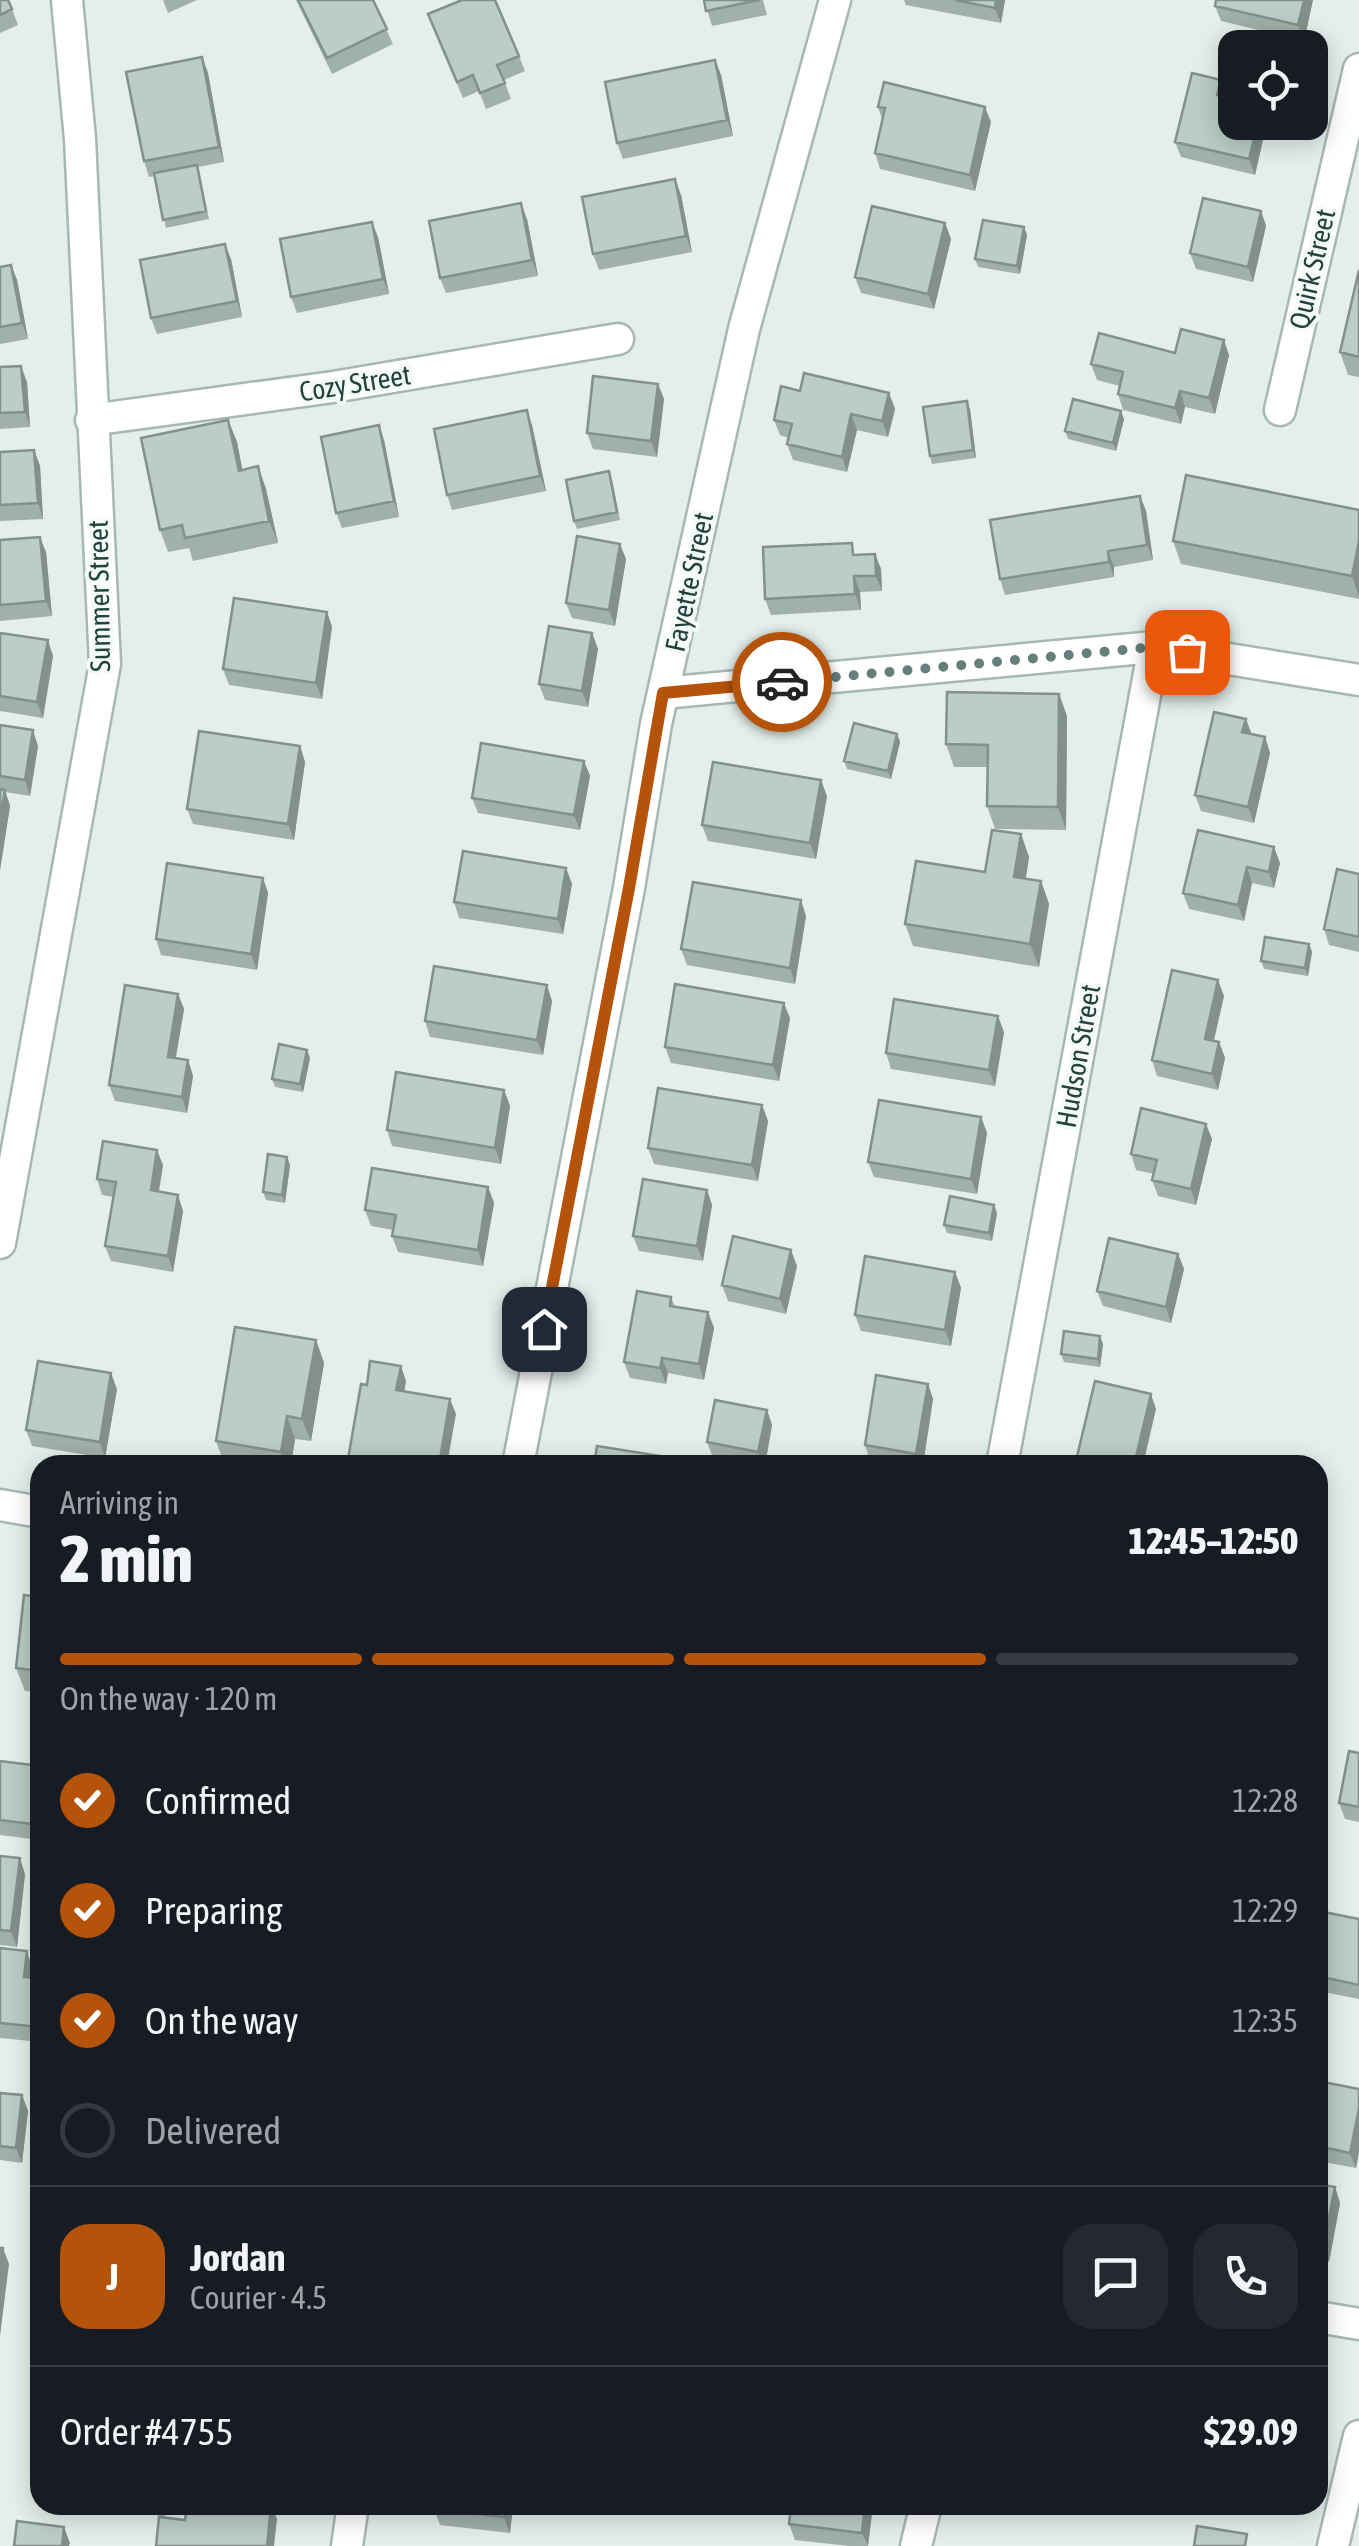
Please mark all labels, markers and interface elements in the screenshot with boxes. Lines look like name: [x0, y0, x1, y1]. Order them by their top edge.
map controls: [1218, 30, 1328, 140]
button: locate: [1218, 30, 1328, 140]
street label: Quirk Street: [1283, 206, 1341, 332]
street label: Cozy Street: [297, 358, 413, 408]
street label: Fayette Street: [659, 509, 719, 655]
street label: Summer Street: [82, 520, 116, 672]
pin: [1145, 610, 1230, 695]
icon: bag: [1160, 625, 1215, 680]
courier: [732, 632, 832, 732]
icon: car: [755, 655, 810, 710]
street label: Hudson Street: [1050, 982, 1106, 1130]
pin: [502, 1287, 587, 1372]
icon: home: [517, 1302, 572, 1357]
text: Arriving in: [60, 1484, 179, 1521]
text: 12:45–12:50: [1128, 1519, 1298, 1562]
text: 2 min: [60, 1521, 193, 1596]
text: On the way · 120 m: [60, 1680, 277, 1717]
icon: check: [60, 1773, 115, 1828]
text: Confirmed: [145, 1779, 291, 1822]
text: 12:28: [1232, 1782, 1298, 1819]
icon: check: [60, 1883, 115, 1938]
text: Preparing: [145, 1889, 283, 1932]
text: 12:29: [1232, 1892, 1298, 1929]
icon: check: [60, 1993, 115, 2048]
text: On the way: [145, 1999, 298, 2042]
text: 12:35: [1232, 2002, 1298, 2039]
text: Delivered: [145, 2109, 281, 2152]
button: chat: [1063, 2224, 1168, 2329]
button: phone: [1193, 2224, 1298, 2329]
text: Jordan: [190, 2236, 285, 2279]
text: J: [106, 2255, 119, 2298]
text: Courier · 4.5: [190, 2279, 327, 2316]
text: Order #4755: [60, 2410, 233, 2453]
text: $29.09: [1204, 2410, 1298, 2453]

